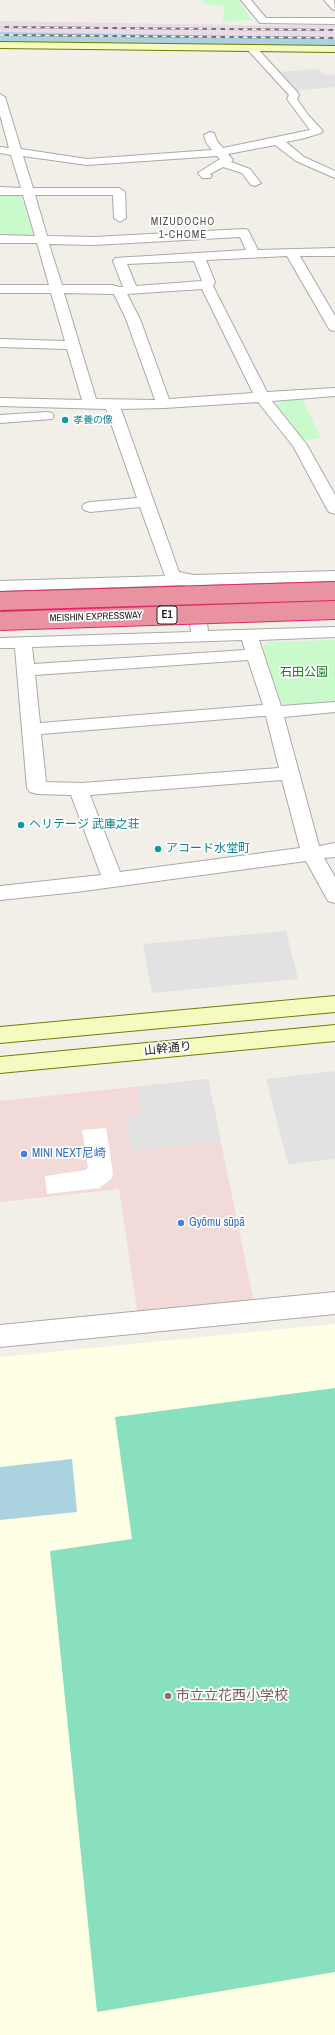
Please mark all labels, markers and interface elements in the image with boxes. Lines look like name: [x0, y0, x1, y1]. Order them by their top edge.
district label: MIZUDOCHO 1-CHOME: [151, 215, 215, 241]
place label: 孝養の像: [73, 414, 113, 426]
marker: 孝養の像: [60, 415, 70, 425]
road number: E1: [157, 606, 177, 624]
street label: MEISHIN EXPRESSWAY: [49, 609, 143, 625]
park label: 石田公園: [280, 666, 328, 680]
place label: ヘリテージ 武庫之荘: [29, 818, 140, 832]
marker: ヘリテージ 武庫之荘: [16, 820, 26, 830]
place label: アコード水堂町: [166, 842, 250, 856]
marker: アコード水堂町: [153, 844, 163, 854]
street label: 山幹通り: [143, 1039, 193, 1059]
place label: MINI NEXT尼崎: [32, 1147, 106, 1161]
marker: MINI NEXT尼崎: [19, 1149, 29, 1159]
place label: Gyōmu sūpā: [189, 1216, 245, 1230]
marker: Gyōmu sūpā: [176, 1218, 186, 1228]
place label: 市立立花西小学校: [176, 1688, 288, 1704]
marker: 市立立花西小学校: [163, 1691, 173, 1701]

